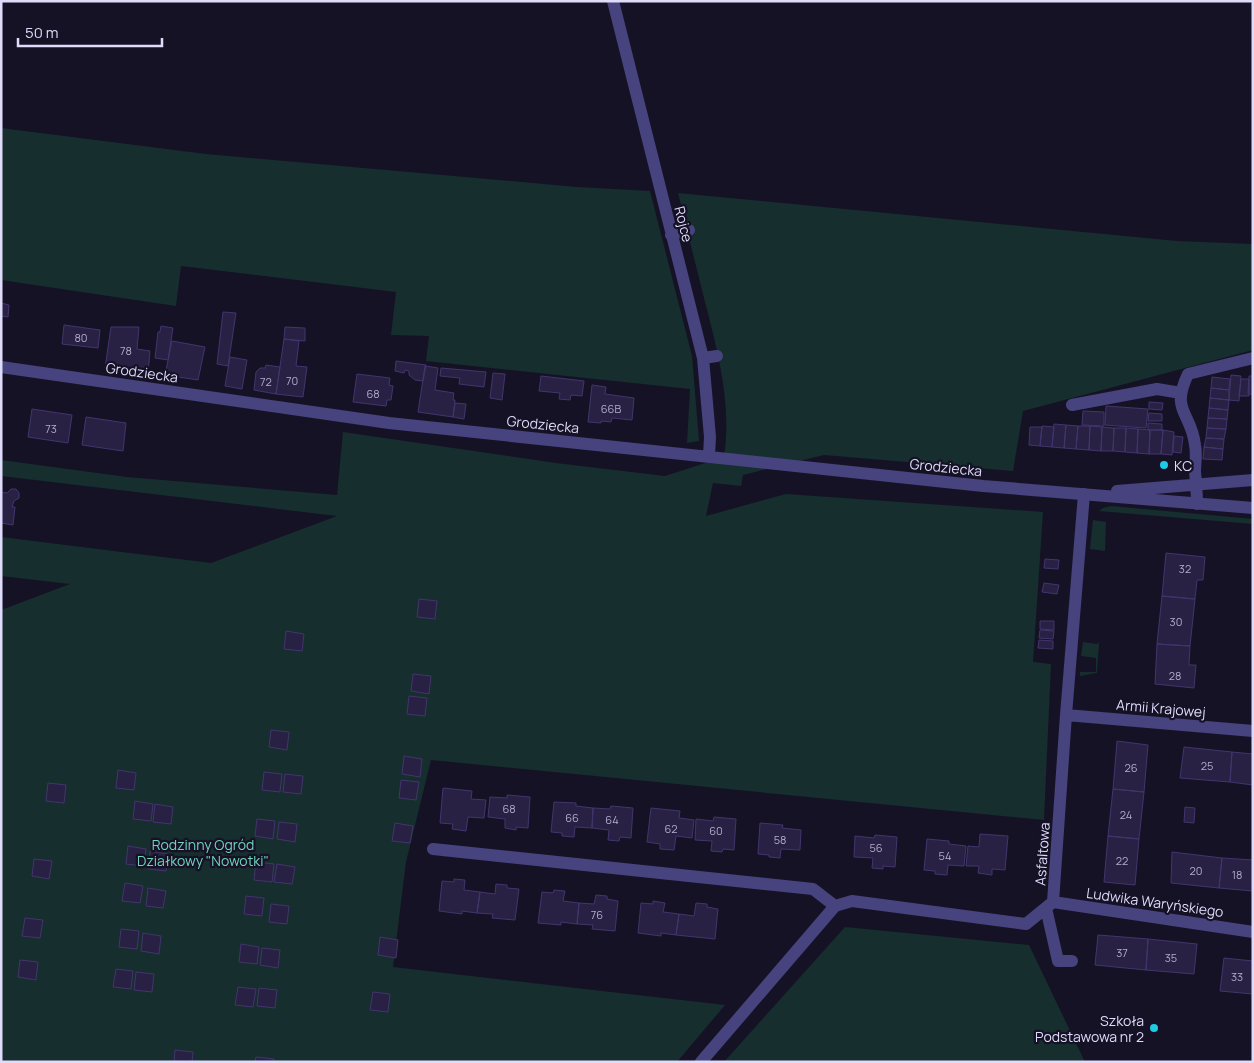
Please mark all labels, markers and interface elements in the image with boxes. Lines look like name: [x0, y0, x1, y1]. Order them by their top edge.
scale bar: [18, 15, 161, 47]
text: 50 m: [25, 22, 59, 43]
street label: Rojce: [670, 204, 698, 244]
house number: 80: [74, 330, 88, 345]
house number: 78: [120, 343, 132, 358]
street label: Grodziecka: [105, 358, 179, 386]
house number: 70: [286, 373, 298, 388]
house number: 72: [260, 374, 272, 389]
house number: 68: [366, 386, 380, 401]
house number: 66B: [601, 401, 621, 416]
street label: Grodziecka: [506, 411, 580, 437]
house number: 73: [45, 421, 57, 436]
street label: Grodziecka: [909, 454, 983, 480]
place label: KC: [1174, 456, 1192, 475]
marker: KC: [1158, 459, 1170, 471]
house number: 32: [1179, 561, 1191, 576]
house number: 30: [1170, 614, 1182, 629]
house number: 28: [1169, 668, 1181, 683]
street label: Armii Krajowej: [1116, 695, 1206, 721]
house number: 25: [1201, 758, 1213, 773]
house number: 26: [1124, 760, 1138, 775]
house number: 68: [502, 801, 516, 816]
house number: 24: [1120, 807, 1132, 822]
house number: 66: [565, 810, 579, 825]
house number: 64: [605, 812, 619, 827]
house number: 62: [664, 821, 678, 836]
street label: Asfaltowa: [1030, 822, 1054, 886]
house number: 60: [709, 823, 723, 838]
house number: 58: [774, 832, 786, 847]
park label: Rodzinny Ogród Działkowy "Nowotki": [137, 835, 269, 870]
house number: 56: [869, 840, 883, 855]
house number: 54: [939, 848, 951, 863]
house number: 22: [1116, 853, 1128, 868]
house number: 20: [1190, 863, 1202, 878]
house number: 18: [1232, 867, 1242, 882]
street label: Ludwika Waryńskiego: [1085, 883, 1225, 921]
house number: 76: [591, 907, 603, 922]
house number: 37: [1116, 945, 1128, 960]
house number: 35: [1165, 950, 1177, 965]
house number: 33: [1231, 969, 1243, 984]
place label: Szkoła Podstawowa nr 2: [1035, 1011, 1144, 1046]
marker: Szkoła Podstawowa nr 2: [1148, 1022, 1160, 1034]

